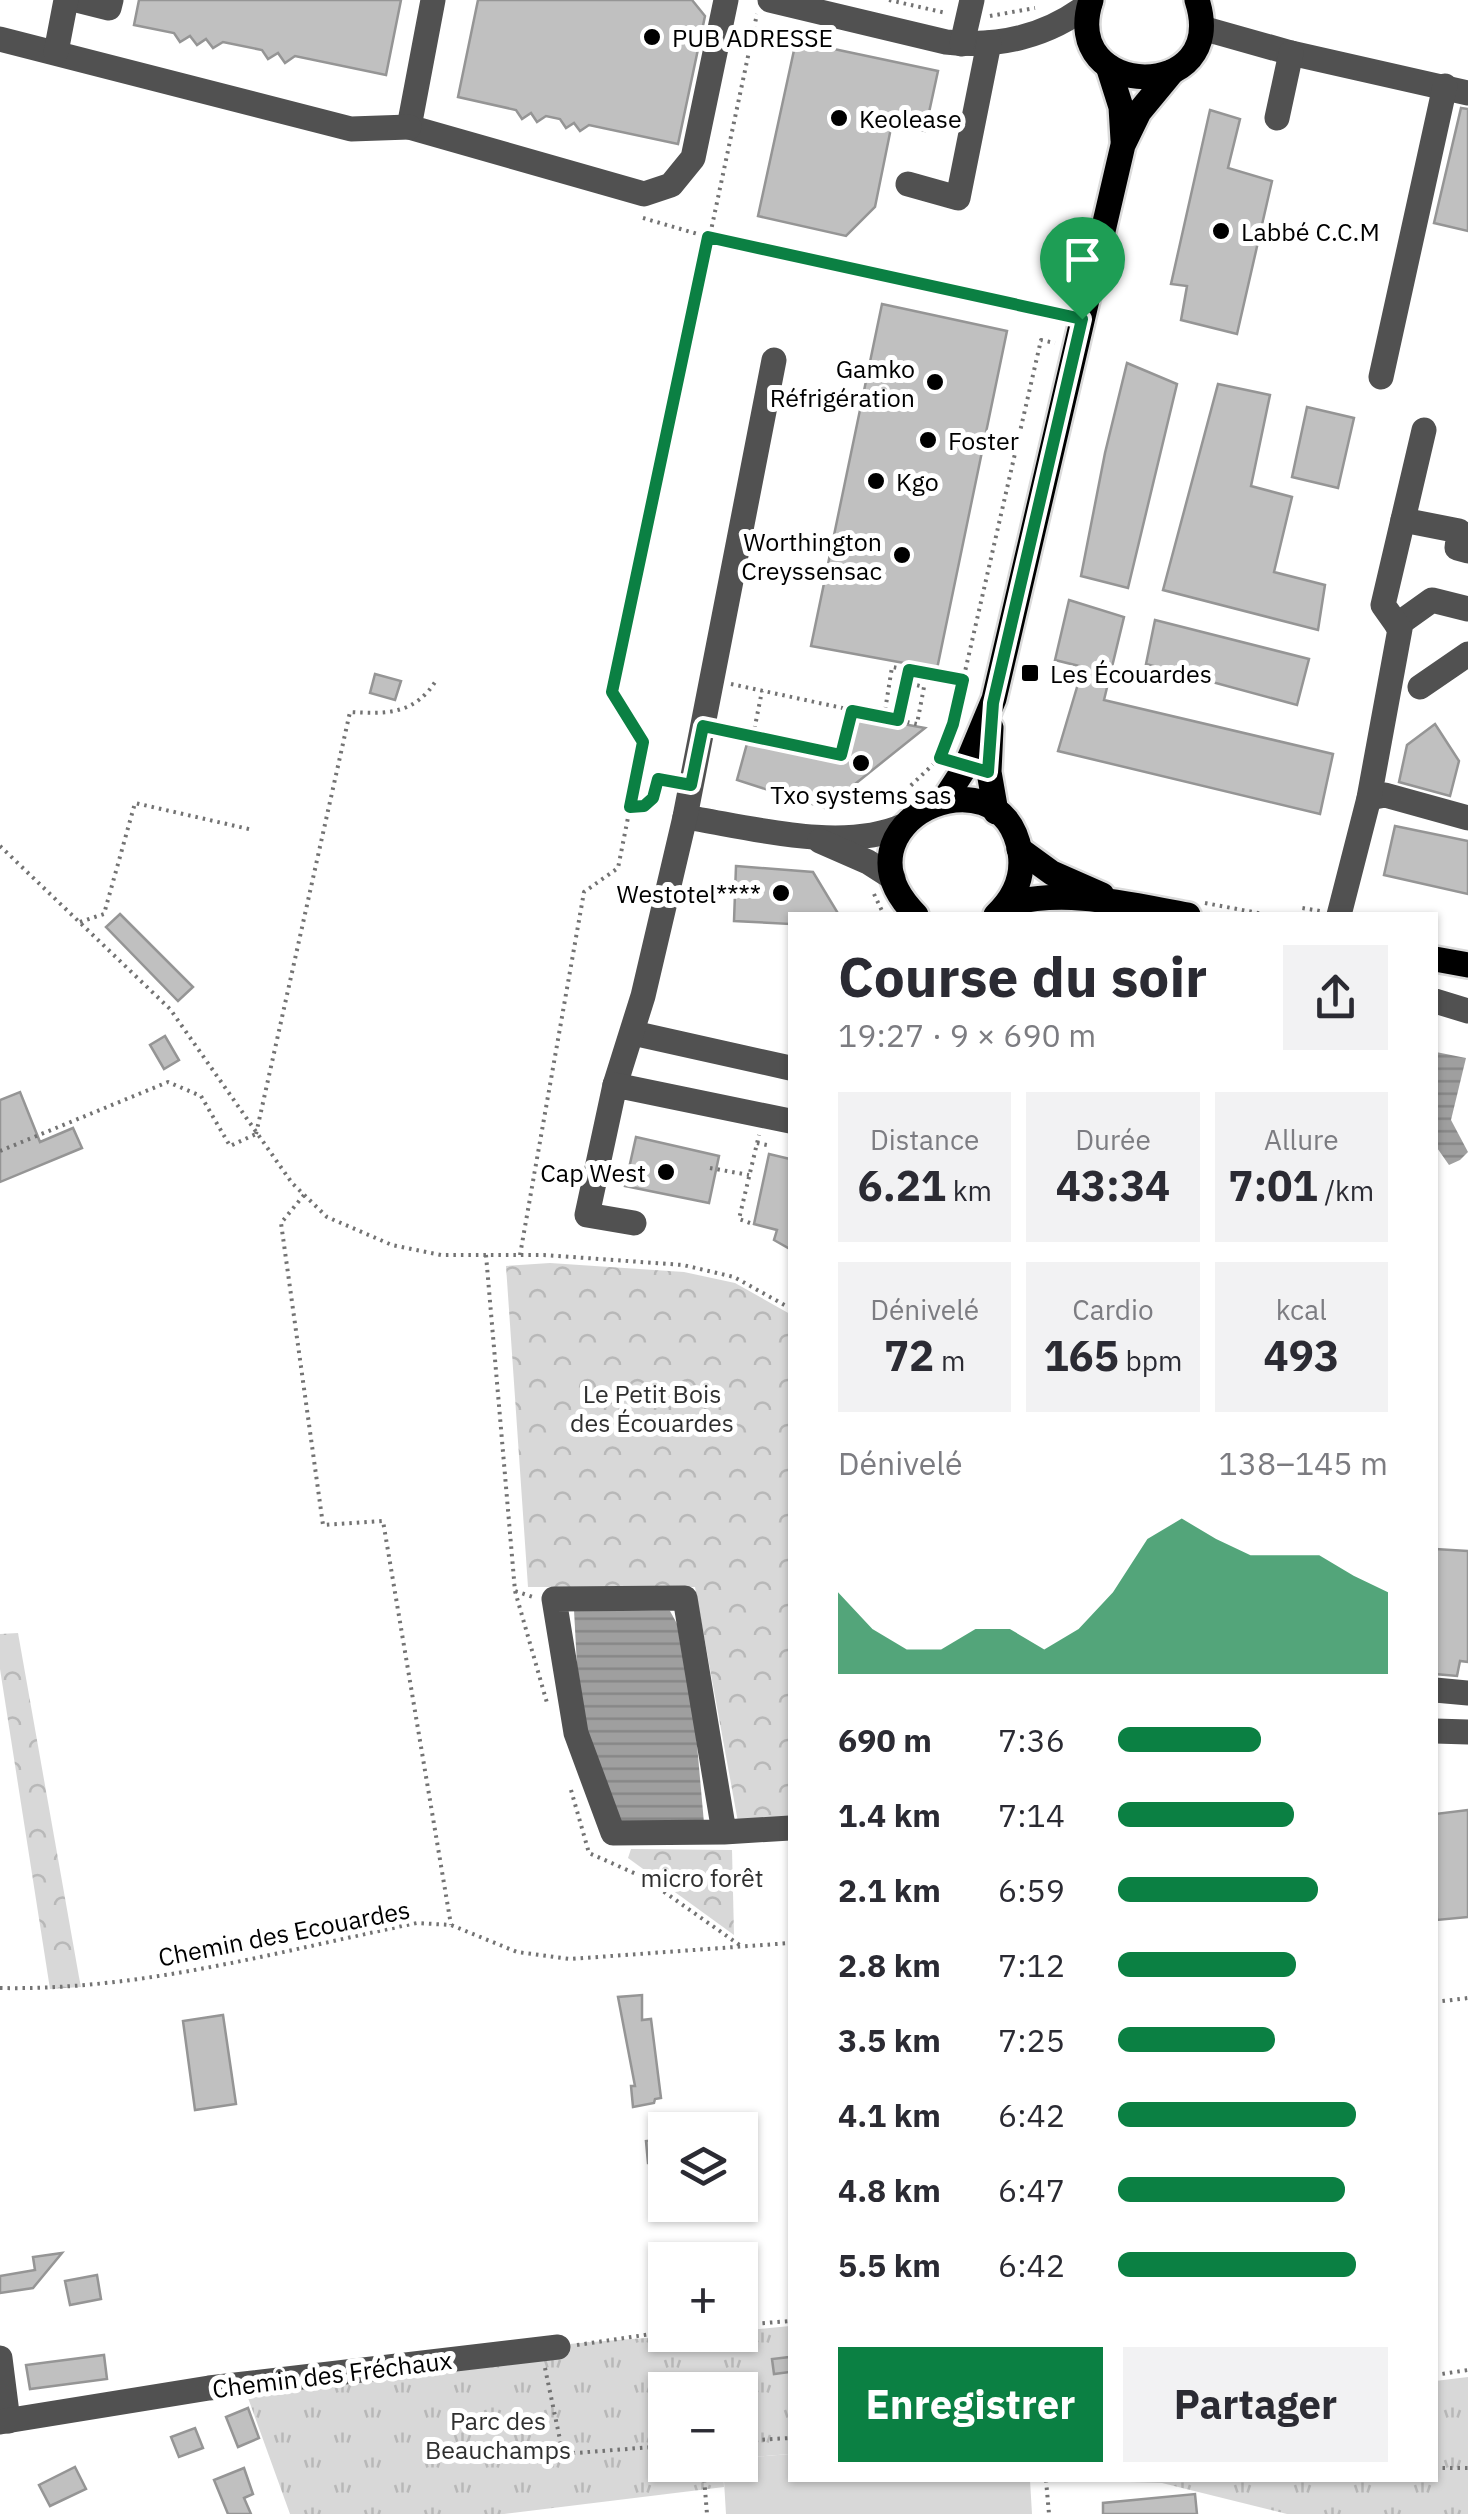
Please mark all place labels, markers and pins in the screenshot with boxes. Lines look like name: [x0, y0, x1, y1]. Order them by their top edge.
place label: PUB ADRESSE: [672, 21, 833, 54]
marker: PUB ADRESSE: [641, 26, 663, 48]
place label: Keolease: [859, 102, 962, 135]
marker: Keolease: [828, 107, 850, 129]
place label: Labbé C.C.M: [1241, 215, 1380, 248]
pin: [1040, 217, 1125, 320]
marker: Labbé C.C.M: [1210, 220, 1232, 242]
place label: Gamko Réfrigération: [770, 352, 915, 414]
marker: Gamko Réfrigération: [924, 371, 946, 393]
place label: Foster: [948, 424, 1019, 457]
marker: Foster: [917, 429, 939, 451]
place label: Kgo: [896, 465, 939, 498]
marker: Kgo: [865, 470, 887, 492]
place label: Worthington Creyssensac: [741, 525, 882, 587]
marker: Worthington Creyssensac: [891, 544, 913, 566]
place label: Les Écouardes: [1050, 657, 1212, 690]
marker: Les Écouardes: [1019, 662, 1041, 684]
marker: Txo systems sas: [850, 752, 872, 774]
place label: Txo systems sas: [770, 778, 952, 811]
place label: Westotel****: [616, 877, 761, 910]
marker: Westotel****: [770, 882, 792, 904]
place label: Cap West: [540, 1156, 646, 1189]
marker: Cap West: [655, 1161, 677, 1183]

